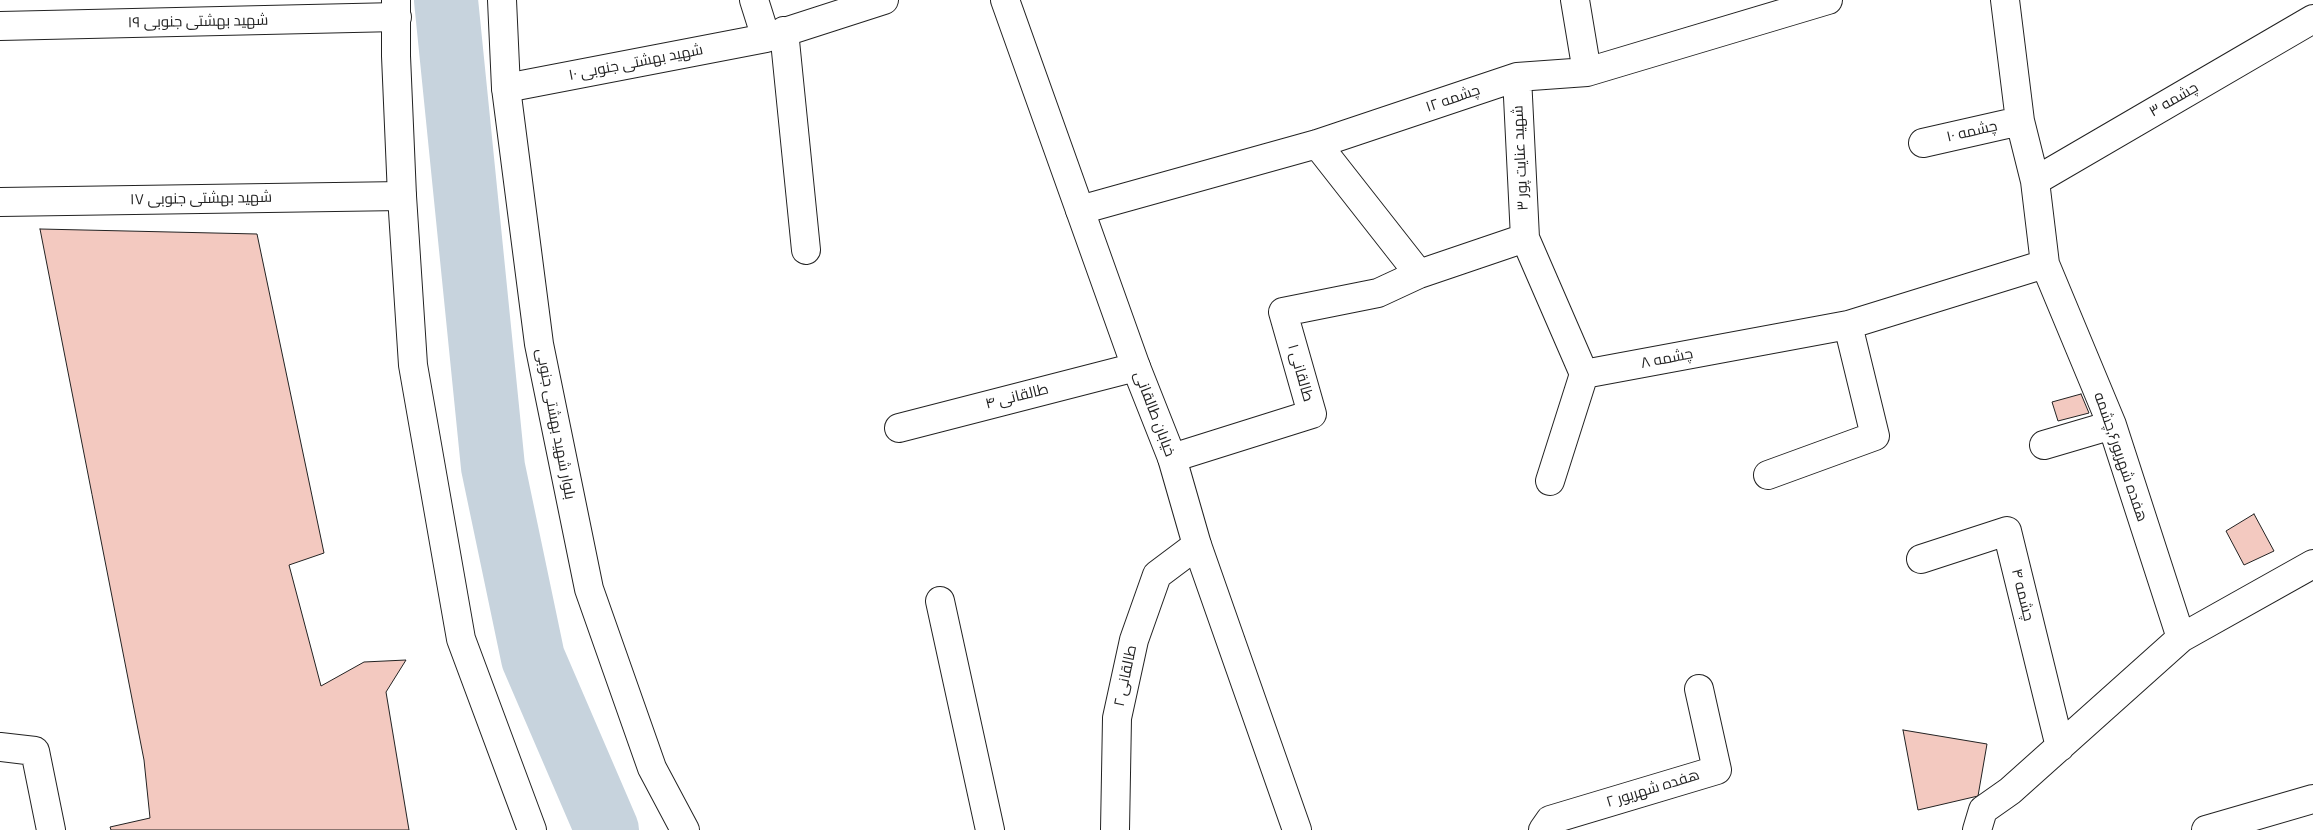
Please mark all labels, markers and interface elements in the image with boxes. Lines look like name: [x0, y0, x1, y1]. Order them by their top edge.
street label: شهید بهشتی جنوبی ۱۹: [128, 12, 268, 32]
street label: شهید بهشتی جنوبی ۱۰: [567, 41, 705, 85]
street label: چشمه ۳: [2146, 79, 2202, 121]
street label: چشمه ۱۲: [1424, 81, 1482, 117]
street label: شهید عنایت پور ۳: [1509, 105, 1533, 211]
street label: چشمه ۱۰: [1945, 117, 1999, 147]
street label: شهید بهشتی جنوبی ۱۷: [130, 189, 272, 209]
street label: طالقانی ۱: [1283, 342, 1317, 404]
street label: چشمه ۸: [1639, 345, 1695, 373]
street label: بلوار شهید بهشتی جنوبی: [532, 347, 578, 501]
street label: خیابان طالقانی: [1129, 369, 1179, 459]
street label: طالقانی ۴: [984, 380, 1050, 414]
street label: هفده شهریور۶,چشمه: [2089, 390, 2151, 524]
street label: چشمه ۴: [2007, 567, 2037, 623]
street label: طالقانی ۲: [1111, 644, 1141, 708]
street label: هفده شهریور ۲: [1604, 766, 1702, 812]

